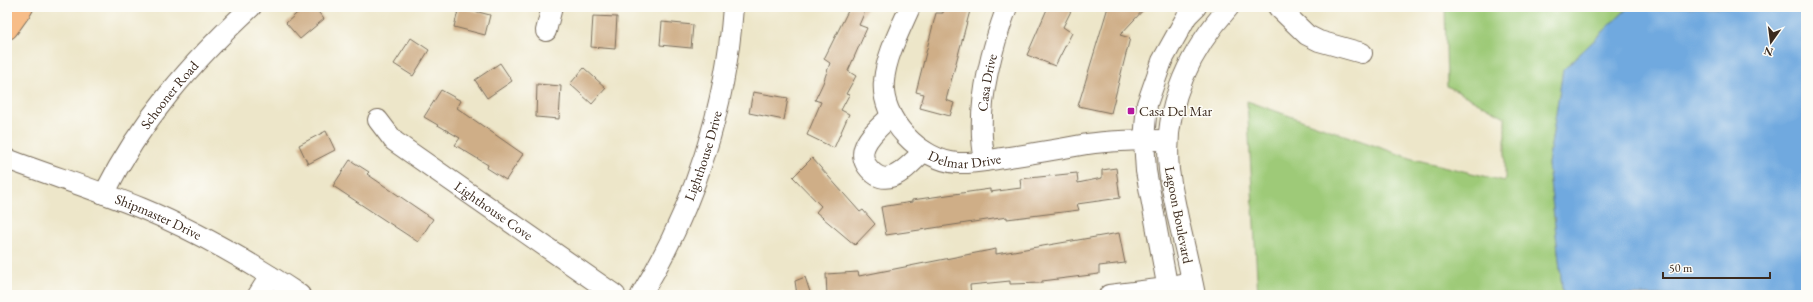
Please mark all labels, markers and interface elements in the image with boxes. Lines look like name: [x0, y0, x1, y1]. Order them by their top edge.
north arrow: [1751, 22, 1791, 62]
text: N: [1762, 44, 1775, 60]
street label: Casa Drive: [973, 51, 1001, 112]
street label: Schooner Road: [136, 56, 203, 133]
place label: Casa Del Mar: [1139, 102, 1213, 120]
marker: Casa Del Mar: [1126, 106, 1136, 116]
street label: Lighthouse Drive: [680, 108, 726, 203]
street label: Delmar Drive: [925, 146, 1003, 172]
street label: Lagoon Boulevard: [1161, 165, 1197, 266]
street label: Lighthouse Cove: [451, 177, 537, 244]
street label: Shipmaster Drive: [113, 190, 205, 244]
scale bar: [1663, 254, 1770, 280]
text: 50 m: [1669, 260, 1693, 276]

